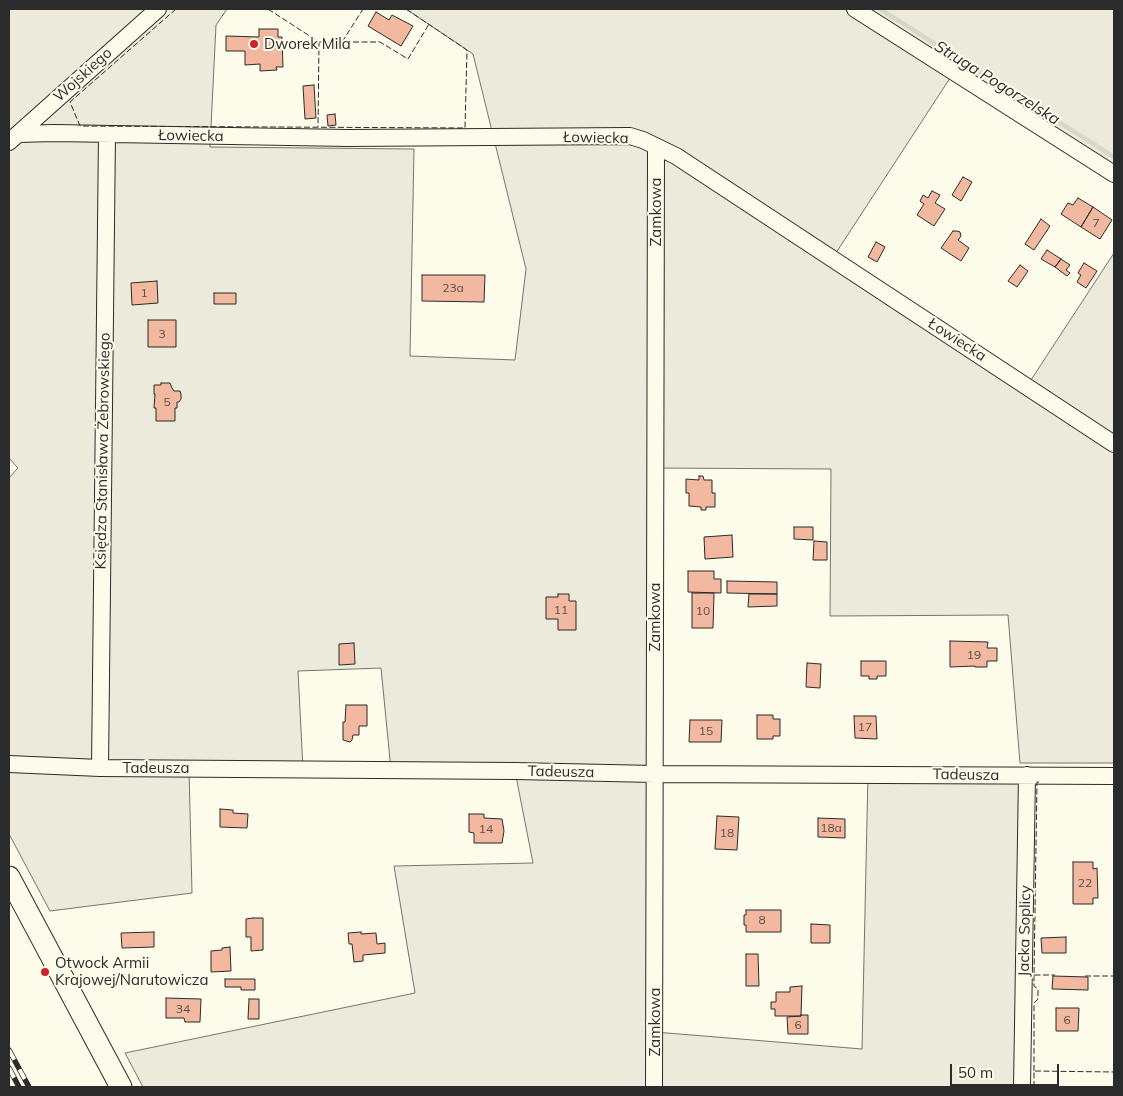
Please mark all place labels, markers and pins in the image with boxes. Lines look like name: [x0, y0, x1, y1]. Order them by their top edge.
place label: Dworek Mila: [264, 35, 351, 53]
marker: Dworek Mila: [248, 38, 260, 50]
place label: Otwock Armii Krajowej/Narutowicza: [55, 954, 209, 989]
marker: Otwock Armii Krajowej/Narutowicza: [39, 966, 51, 978]

